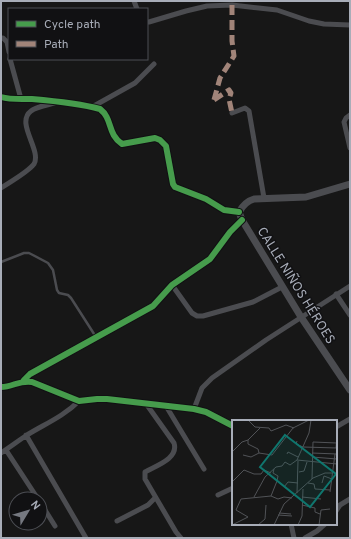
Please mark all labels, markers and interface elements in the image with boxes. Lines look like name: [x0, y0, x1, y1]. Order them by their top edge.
legend: [8, 8, 148, 60]
text: Cycle path: [44, 17, 101, 33]
text: Path: [44, 37, 69, 53]
street label: CALLE NIÑOS HÉROES: [253, 224, 339, 347]
inset map: [232, 420, 337, 525]
north arrow: [8, 491, 48, 531]
text: N: [27, 498, 43, 513]

